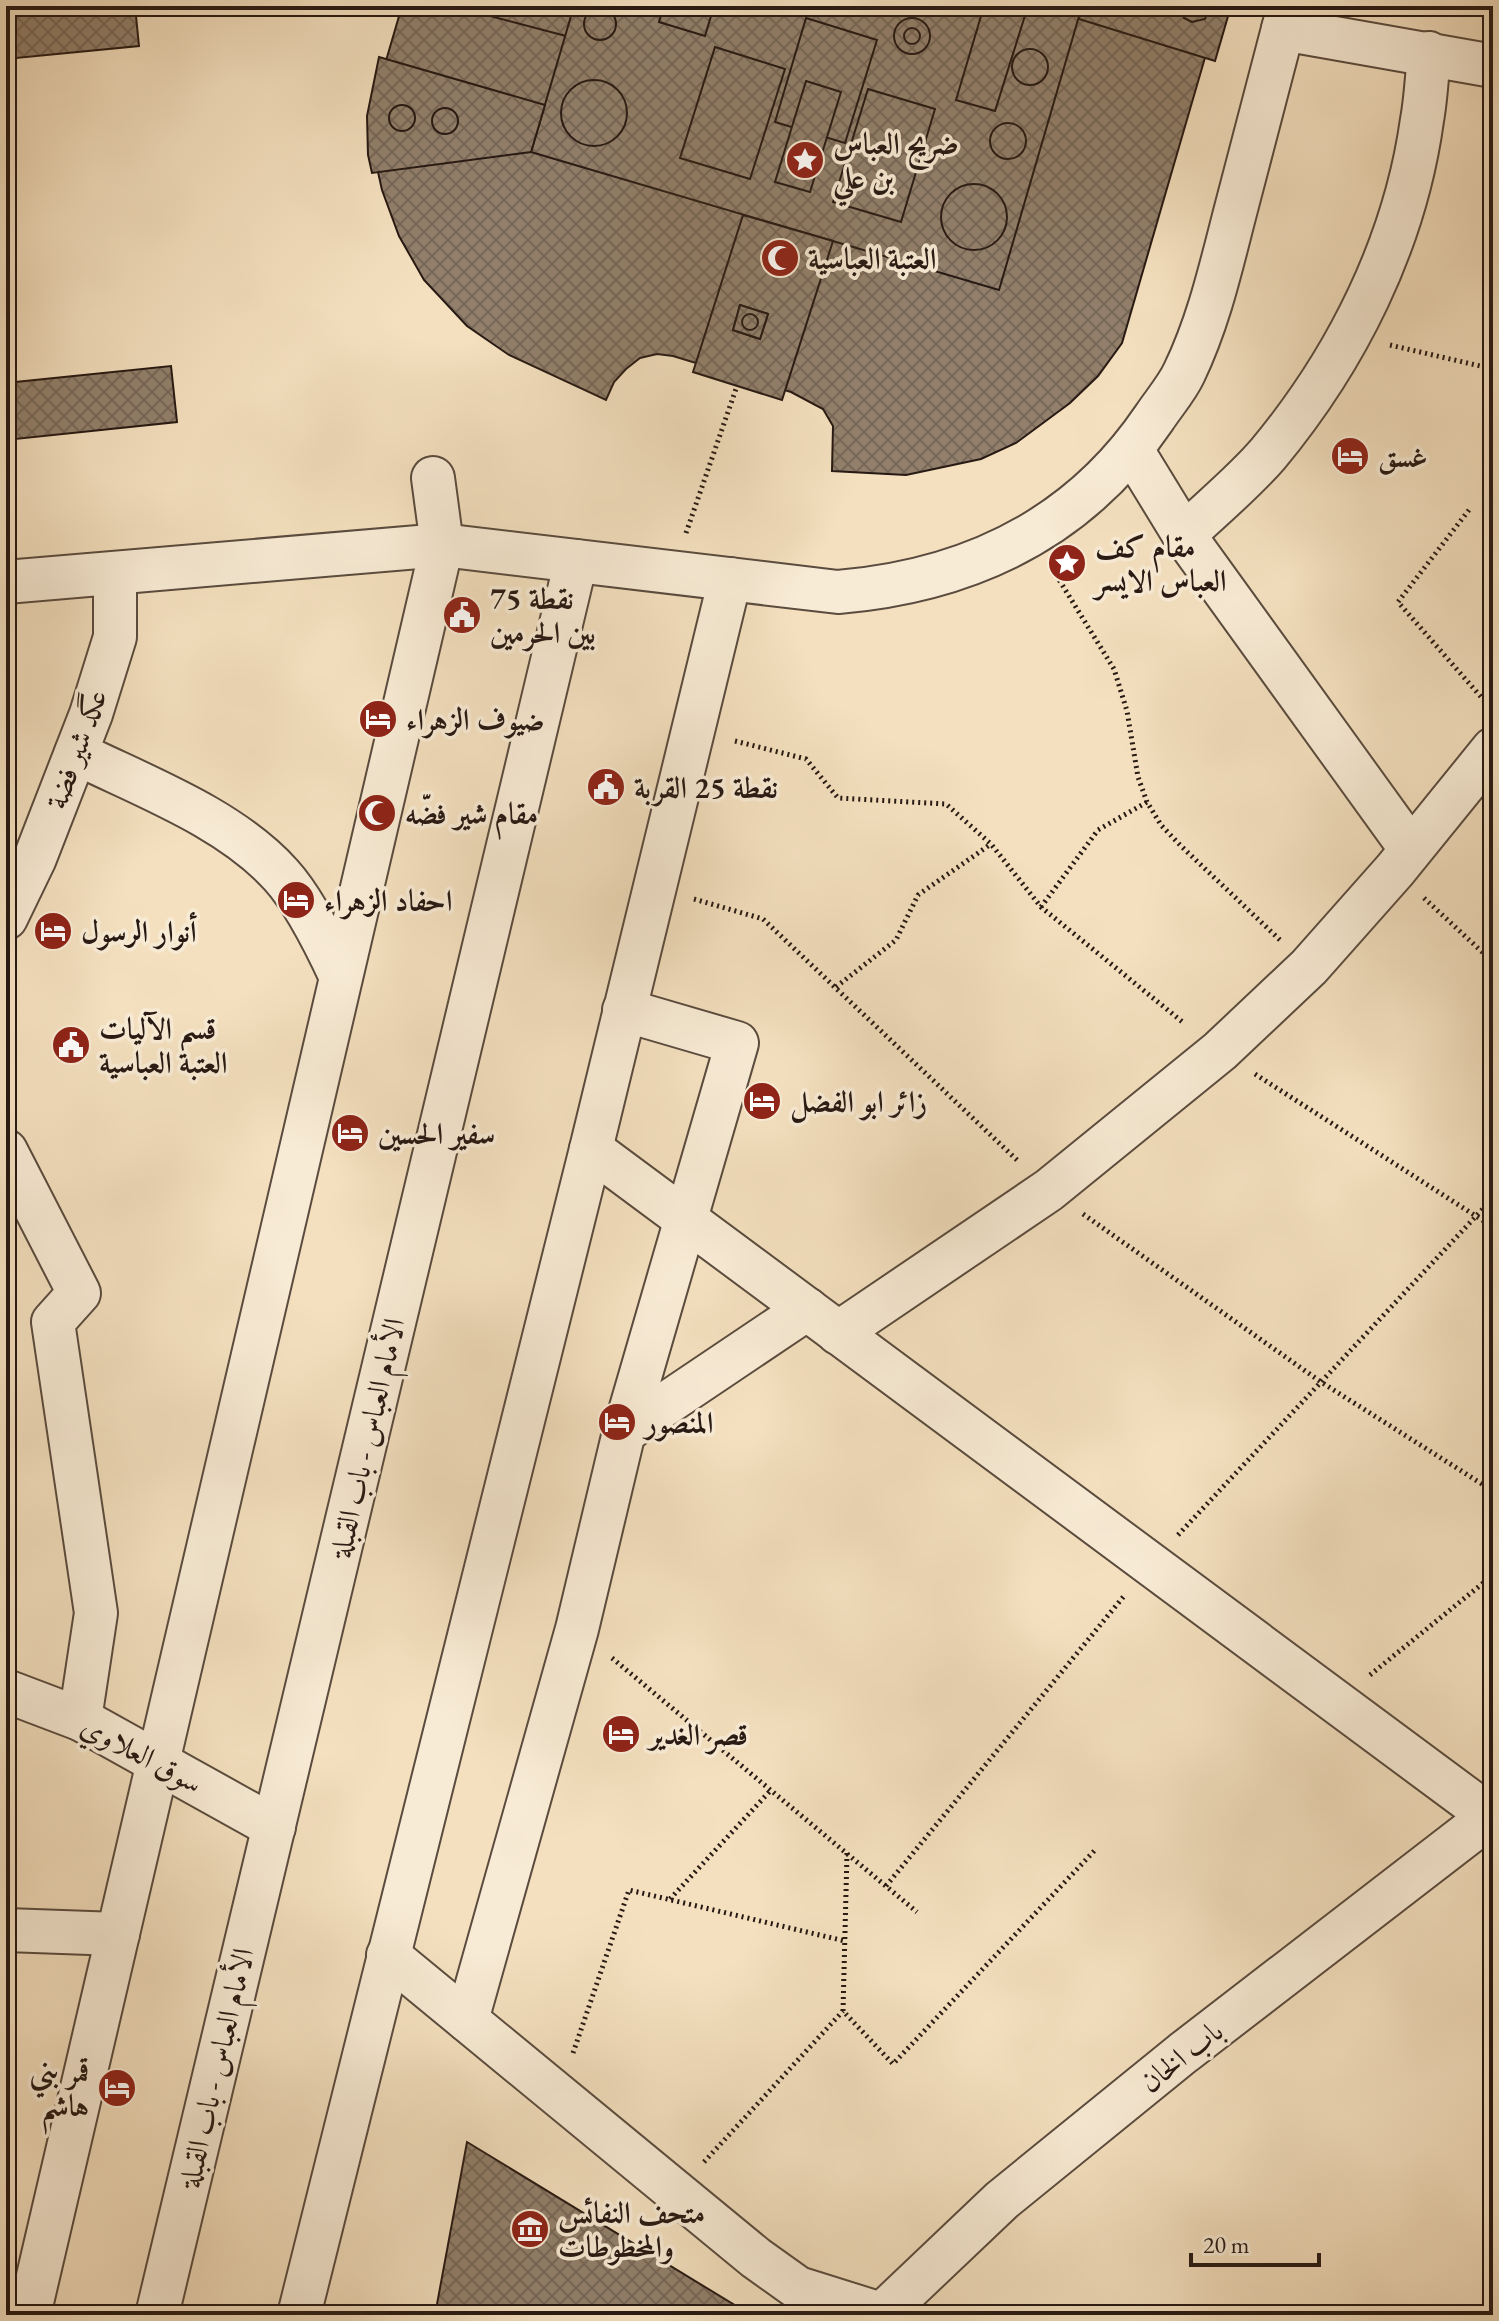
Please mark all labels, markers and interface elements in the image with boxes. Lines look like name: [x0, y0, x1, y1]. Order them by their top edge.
place label: ضريح العباس بن علي: [832, 124, 959, 207]
place icon: ضريح العباس بن علي: [784, 139, 826, 181]
mosque icon: العتبة العباسية: [759, 237, 801, 279]
place label: العتبة العباسية: [808, 239, 937, 278]
hotel icon: غسق: [1329, 435, 1371, 477]
place label: غسق: [1378, 437, 1428, 476]
place label: مقام كف العباس الايسر: [1092, 527, 1226, 601]
place icon: مقام كف العباس الايسر: [1046, 542, 1088, 584]
place label: نقطة 75 بين الحرمين: [490, 579, 596, 652]
public building icon: نقطة 75 بين الحرمين: [441, 594, 483, 636]
street label: عگد شير فضة: [36, 684, 116, 814]
hotel icon: ضيوف الزهراء: [357, 698, 399, 740]
place label: ضيوف الزهراء: [406, 700, 545, 739]
public building icon: نقطة 25 القربة: [585, 766, 627, 808]
place label: نقطة 25 القربة: [634, 768, 778, 807]
mosque icon: مقام شير فضّه: [356, 792, 398, 834]
place label: مقام شير فضّه: [405, 794, 538, 840]
hotel icon: احفاد الزهراء: [275, 879, 317, 921]
place label: احفاد الزهراء: [324, 881, 453, 920]
hotel icon: أنوار الرسول: [32, 910, 74, 952]
place label: أنوار الرسول: [81, 911, 198, 951]
place label: قسم الآليات العتبة العباسية: [99, 1009, 228, 1082]
public building icon: قسم الآليات العتبة العباسية: [50, 1024, 92, 1066]
hotel icon: زائر ابو الفضل: [741, 1080, 783, 1122]
place label: زائر ابو الفضل: [790, 1082, 927, 1123]
hotel icon: سفير الحسين: [329, 1112, 371, 1154]
place label: سفير الحسين: [378, 1114, 495, 1153]
street label: الأمام العباس - باب القبلة: [319, 1314, 420, 1565]
hotel icon: المنصور: [596, 1401, 638, 1443]
place label: المنصور: [642, 1403, 713, 1442]
street label: سوق العلاوي: [72, 1706, 210, 1807]
hotel icon: قصر الغدير: [600, 1713, 642, 1755]
place label: قصر الغدير: [646, 1715, 748, 1755]
street label: الأمام العباس - باب القبلة: [168, 1944, 269, 2195]
street label: باب الخان: [1131, 2011, 1231, 2101]
place label: قمر بني هاشم: [29, 2052, 89, 2135]
hotel icon: قمر بني هاشم: [96, 2067, 138, 2109]
place label: متحف النفائس والمخطوطات: [558, 2193, 705, 2266]
museum icon: متحف النفائس والمخطوطات: [509, 2208, 551, 2250]
scale bar: [1191, 2217, 1319, 2267]
text: 20 m: [1203, 2229, 1250, 2260]

